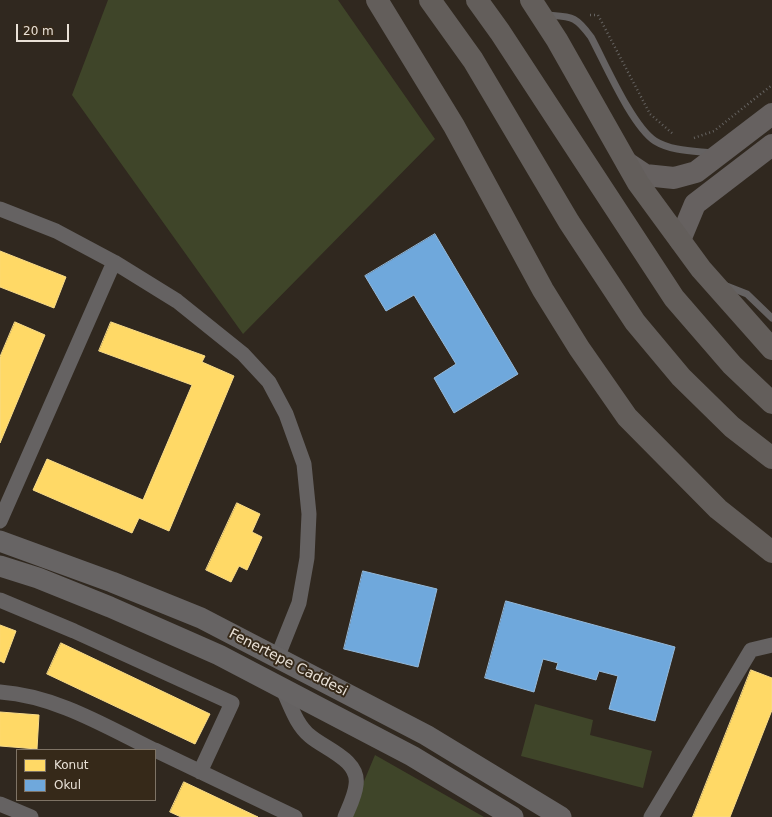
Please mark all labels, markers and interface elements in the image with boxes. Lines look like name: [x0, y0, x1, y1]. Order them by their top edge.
scale bar: [18, 16, 71, 42]
text: 20 m: [23, 24, 54, 38]
street label: Fenertepe Caddesi: [226, 626, 350, 700]
legend: [16, 749, 156, 801]
text: Konut: [54, 758, 89, 772]
text: Okul: [54, 778, 81, 792]

